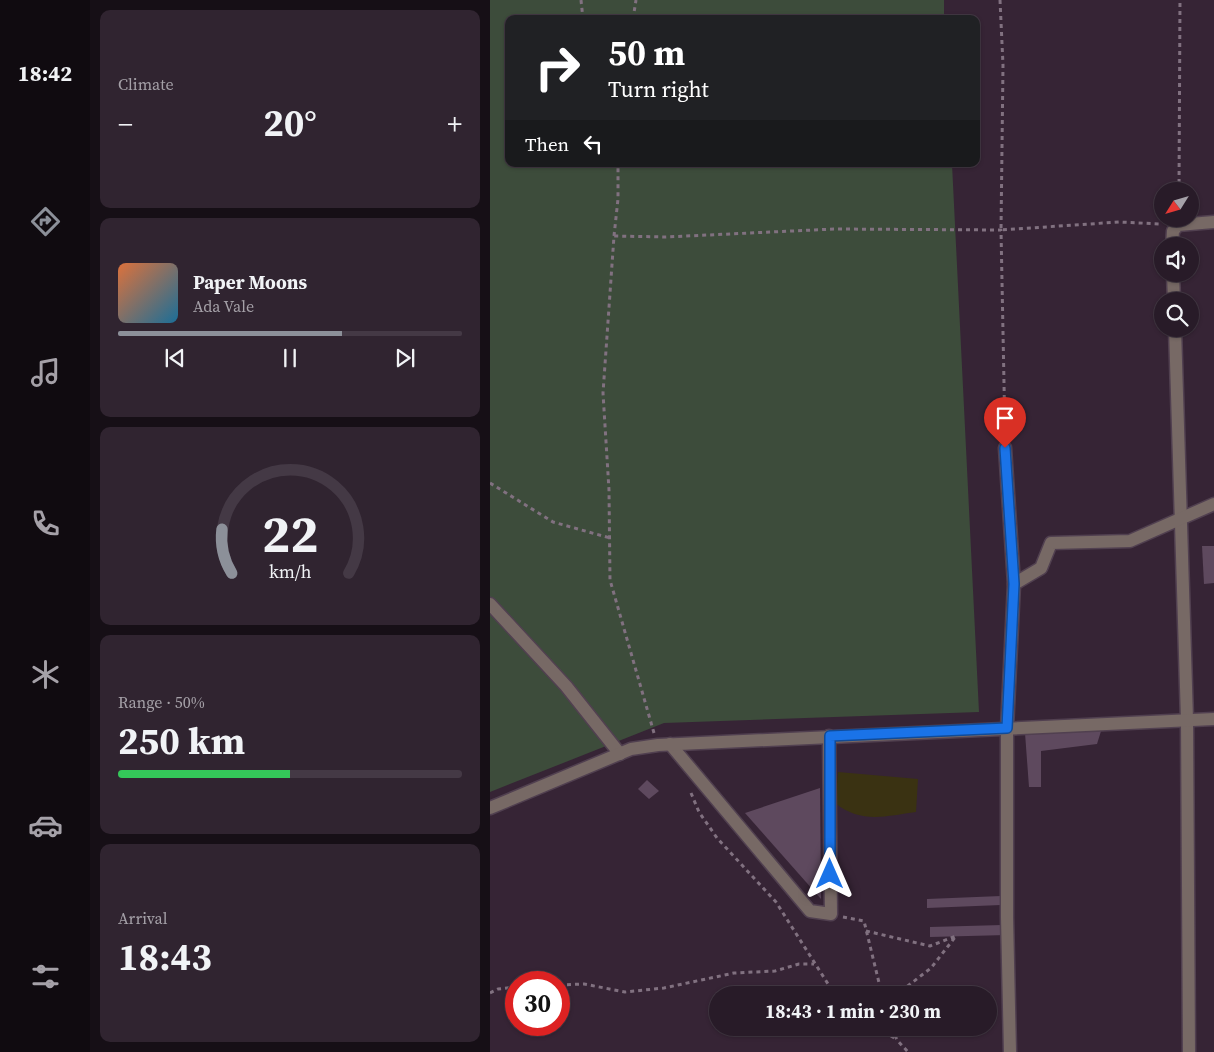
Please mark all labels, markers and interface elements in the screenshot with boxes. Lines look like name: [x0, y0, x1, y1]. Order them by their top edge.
text: 50 m: [608, 29, 685, 77]
icon: right: [525, 35, 590, 100]
text: 18:42: [18, 58, 72, 88]
text: Climate: [118, 73, 174, 95]
text: Turn right: [608, 74, 709, 104]
text: 20°: [263, 97, 317, 149]
text: −: [118, 105, 133, 143]
text: +: [447, 105, 462, 143]
icon: left: [579, 130, 607, 158]
text: Then: [525, 131, 569, 157]
north arrow: [1154, 182, 1199, 228]
map controls: [1154, 182, 1199, 337]
icon: directions: [28, 204, 63, 239]
button: sound: [1154, 237, 1199, 282]
text: Paper Moons: [193, 269, 307, 295]
button: search: [1154, 292, 1199, 337]
text: Ada Vale: [193, 295, 254, 317]
icon: previous: [161, 344, 189, 372]
icon: pause: [276, 344, 304, 372]
icon: next: [391, 344, 419, 372]
icon: music: [28, 355, 63, 390]
pin: [984, 397, 1026, 448]
icon: arrive: [991, 404, 1019, 432]
text: 22: [262, 498, 318, 569]
icon: phone: [28, 506, 63, 541]
text: km/h: [269, 559, 312, 584]
icon: climate: [28, 657, 63, 692]
text: Range · 50%: [118, 691, 205, 713]
text: 250 km: [118, 715, 245, 767]
icon: car: [28, 808, 63, 843]
position arrow: [803, 847, 855, 899]
text: Arrival: [118, 907, 167, 929]
text: 18:43: [118, 931, 212, 983]
icon: filters: [28, 959, 63, 994]
speed limit sign: 30: [505, 971, 570, 1036]
text: 18:43 · 1 min · 230 m: [765, 998, 941, 1024]

